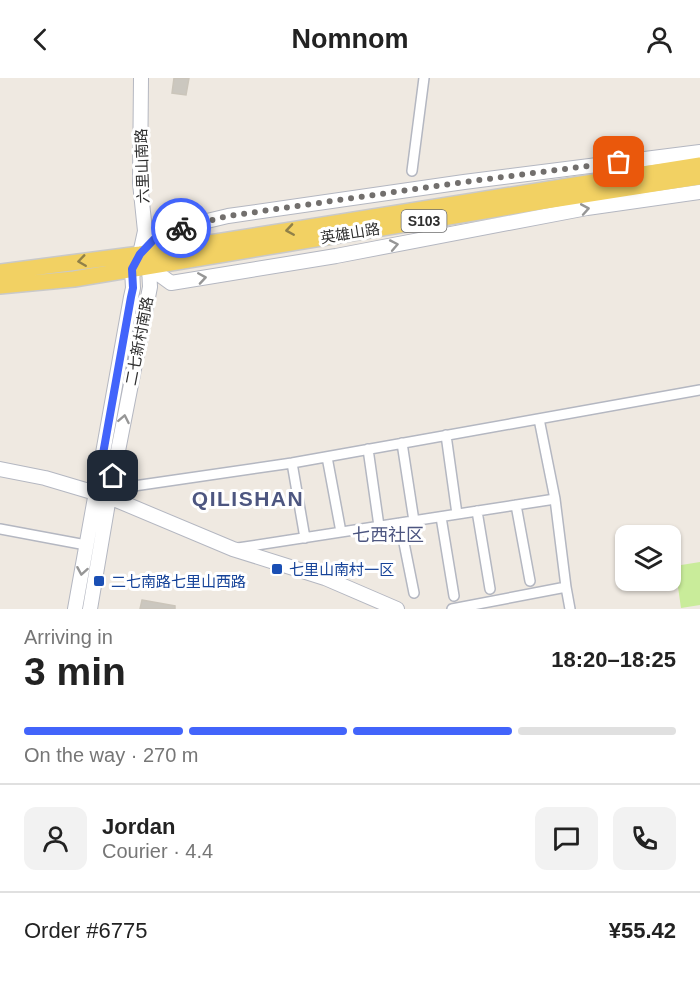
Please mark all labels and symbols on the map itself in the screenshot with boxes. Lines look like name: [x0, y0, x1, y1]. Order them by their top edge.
street label: 六里山南路: [132, 128, 152, 204]
pin: [593, 136, 644, 187]
courier: [151, 198, 211, 258]
one-way arrow: [580, 203, 590, 216]
road number: S103: [402, 210, 446, 232]
street label: 英雄山路: [319, 220, 381, 246]
one-way arrow: [285, 224, 294, 236]
one-way arrow: [389, 239, 399, 252]
one-way arrow: [77, 254, 86, 266]
one-way arrow: [196, 272, 206, 285]
street label: 二七新村南路: [122, 295, 156, 387]
one-way arrow: [117, 414, 130, 424]
pin: [87, 450, 138, 501]
district label: QILISHAN: [192, 487, 304, 510]
district label: 七西社区: [352, 525, 424, 545]
place label: 七里山南村一区: [289, 561, 394, 578]
marker: 七里山南村一区: [270, 562, 284, 576]
one-way arrow: [76, 567, 88, 576]
place label: 二七南路七里山西路: [111, 573, 246, 590]
marker: 二七南路七里山西路: [92, 574, 106, 588]

